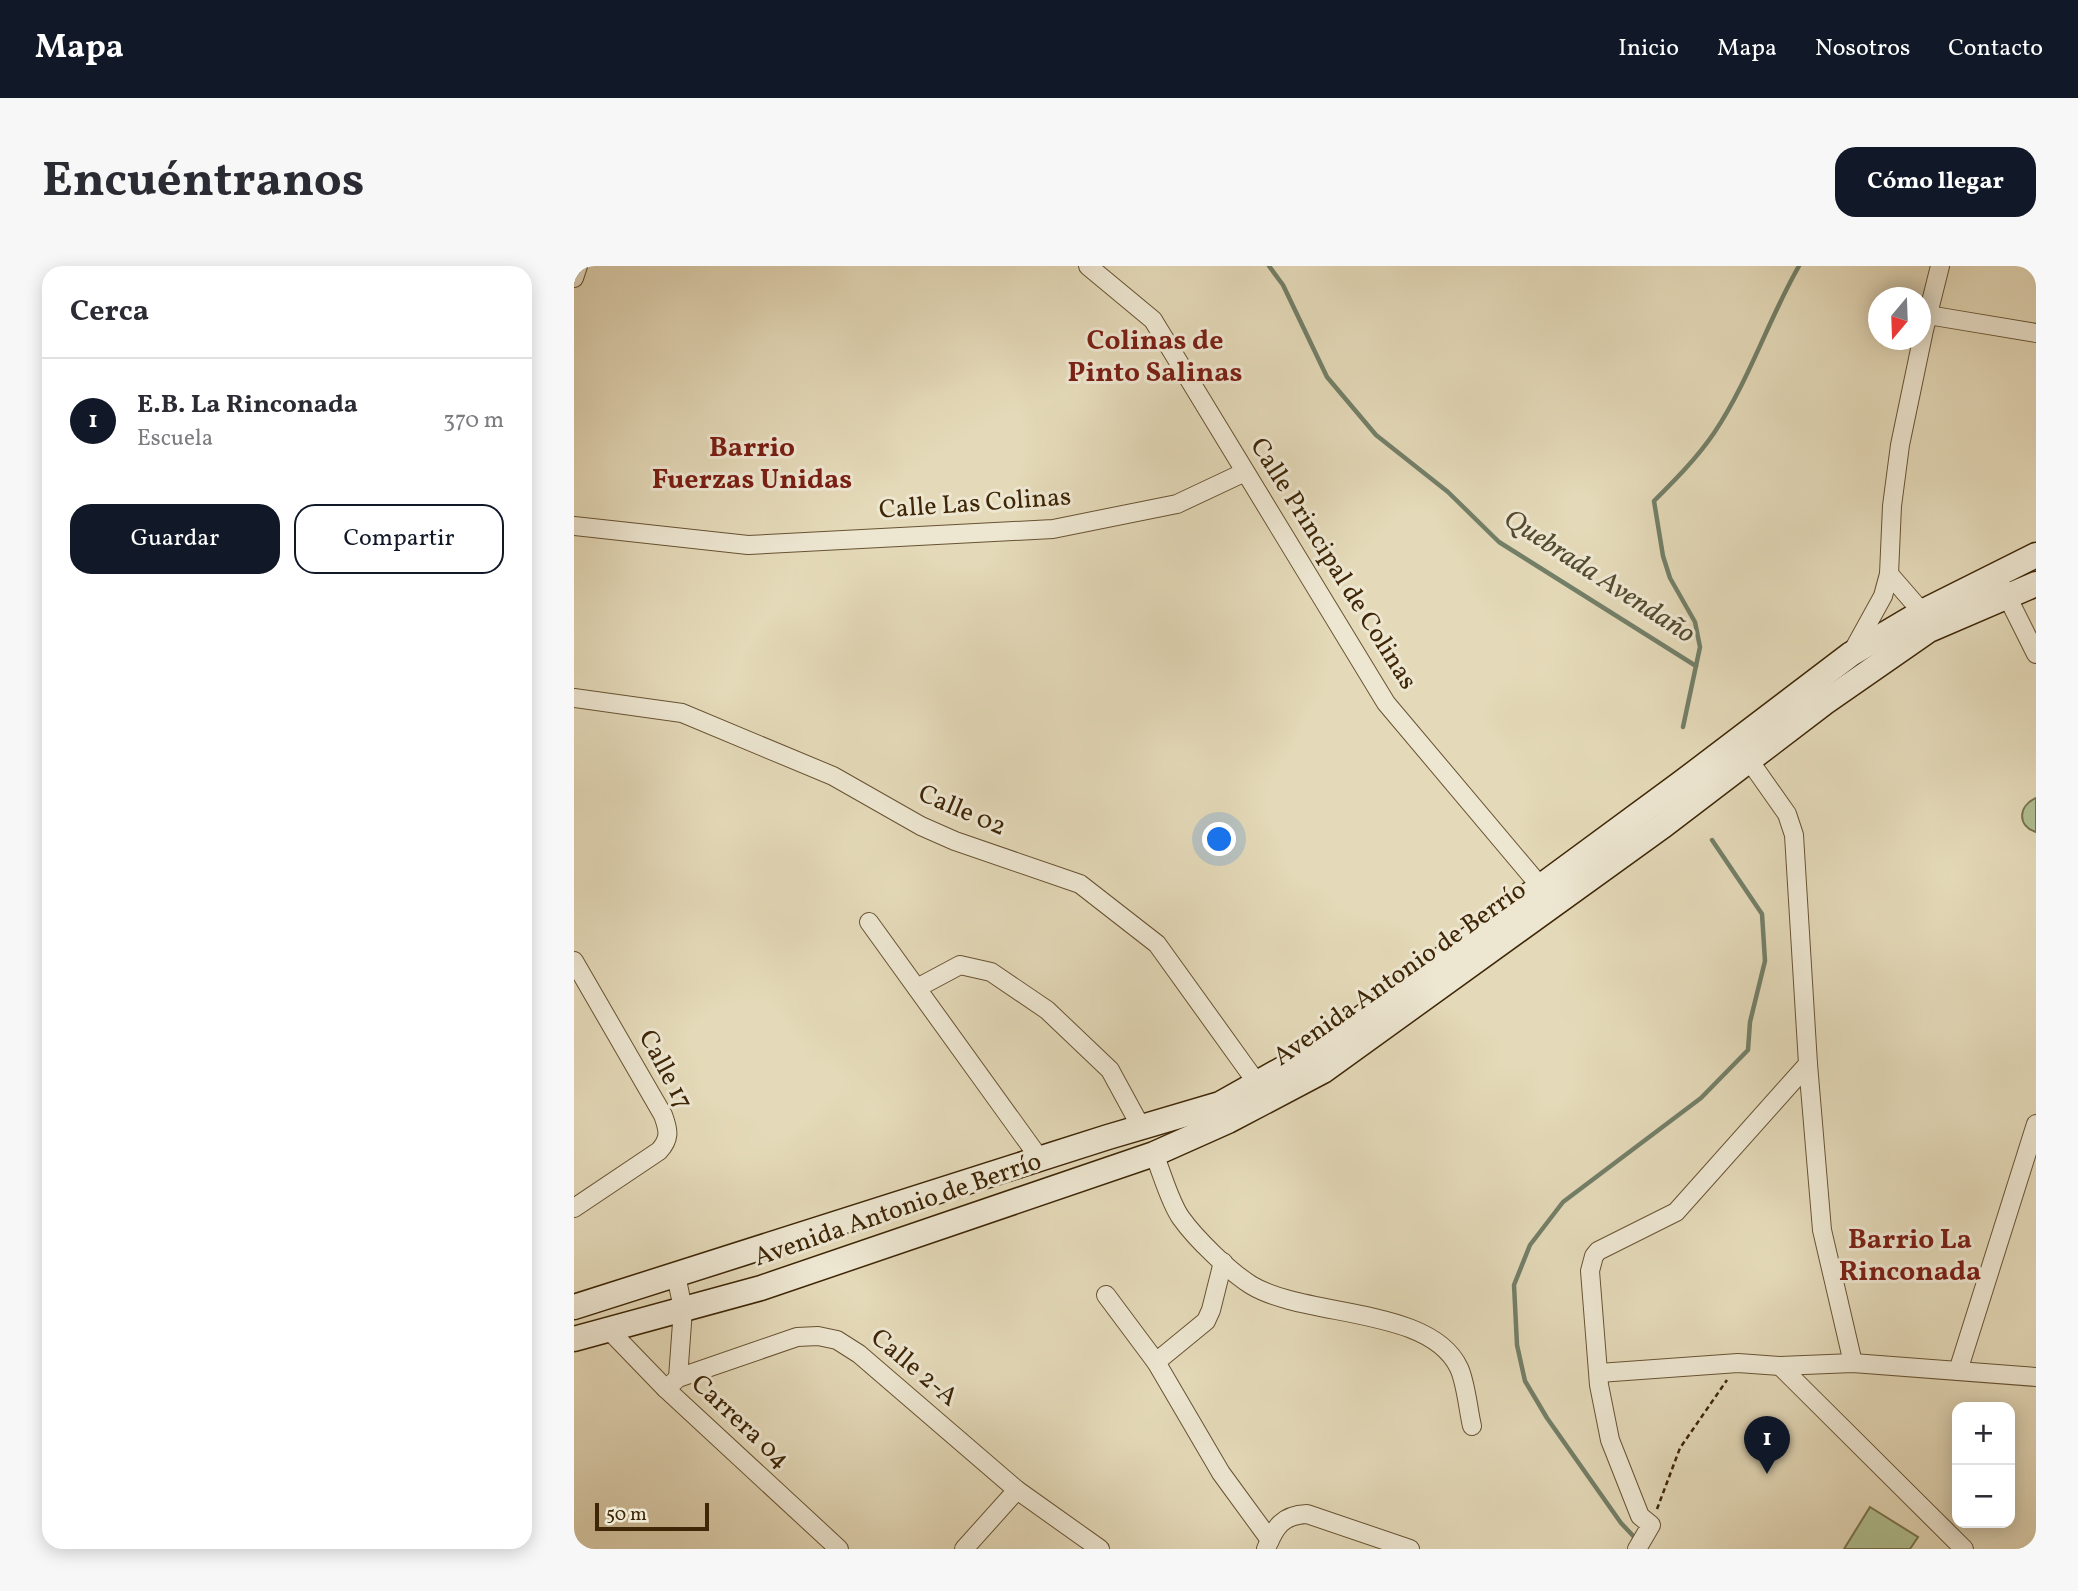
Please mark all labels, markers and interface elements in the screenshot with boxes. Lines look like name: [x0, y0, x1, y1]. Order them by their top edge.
text: Mapa: [35, 26, 124, 72]
text: Inicio: [1618, 32, 1679, 66]
text: Mapa: [1717, 32, 1777, 66]
text: Nosotros: [1815, 32, 1910, 66]
text: Contacto: [1948, 32, 2043, 66]
button: Cómo llegar: [1835, 147, 2036, 217]
text: Encuéntranos: [42, 148, 364, 217]
north arrow: [1868, 287, 1931, 350]
text: Cerca: [70, 291, 149, 333]
district label: Colinas de Pinto Salinas: [1067, 322, 1243, 393]
text: E.B. La Rinconada: [137, 387, 358, 423]
text: 1: [88, 405, 98, 437]
text: 370 m: [443, 405, 504, 437]
text: Escuela: [137, 423, 213, 455]
district label: Barrio Fuerzas Unidas: [652, 429, 852, 500]
street label: Calle Principal de Colinas: [1241, 431, 1425, 697]
street label: Calle Las Colinas: [878, 479, 1072, 529]
water label: Quebrada Avendaño: [1496, 500, 1703, 654]
button: Guardar: [70, 504, 280, 574]
button: Compartir: [294, 504, 504, 574]
street label: Calle 02: [912, 776, 1012, 846]
your location: [1202, 822, 1236, 856]
street label: Avenida Antonio de Berrío: [1266, 873, 1534, 1075]
street label: Calle 17: [629, 1024, 701, 1116]
street label: Avenida Antonio de Berrío: [749, 1144, 1047, 1276]
district label: Barrio La Rinconada: [1839, 1221, 1981, 1292]
street label: Calle 2-A: [862, 1321, 966, 1415]
street label: Carrera 04: [683, 1367, 797, 1477]
map controls: [1952, 1402, 2015, 1528]
button: +: [1952, 1402, 2015, 1465]
pin: 1: [1744, 1416, 1790, 1474]
button: −: [1952, 1465, 2015, 1528]
scale bar: [595, 1500, 709, 1532]
text: 50 m: [606, 1502, 647, 1528]

